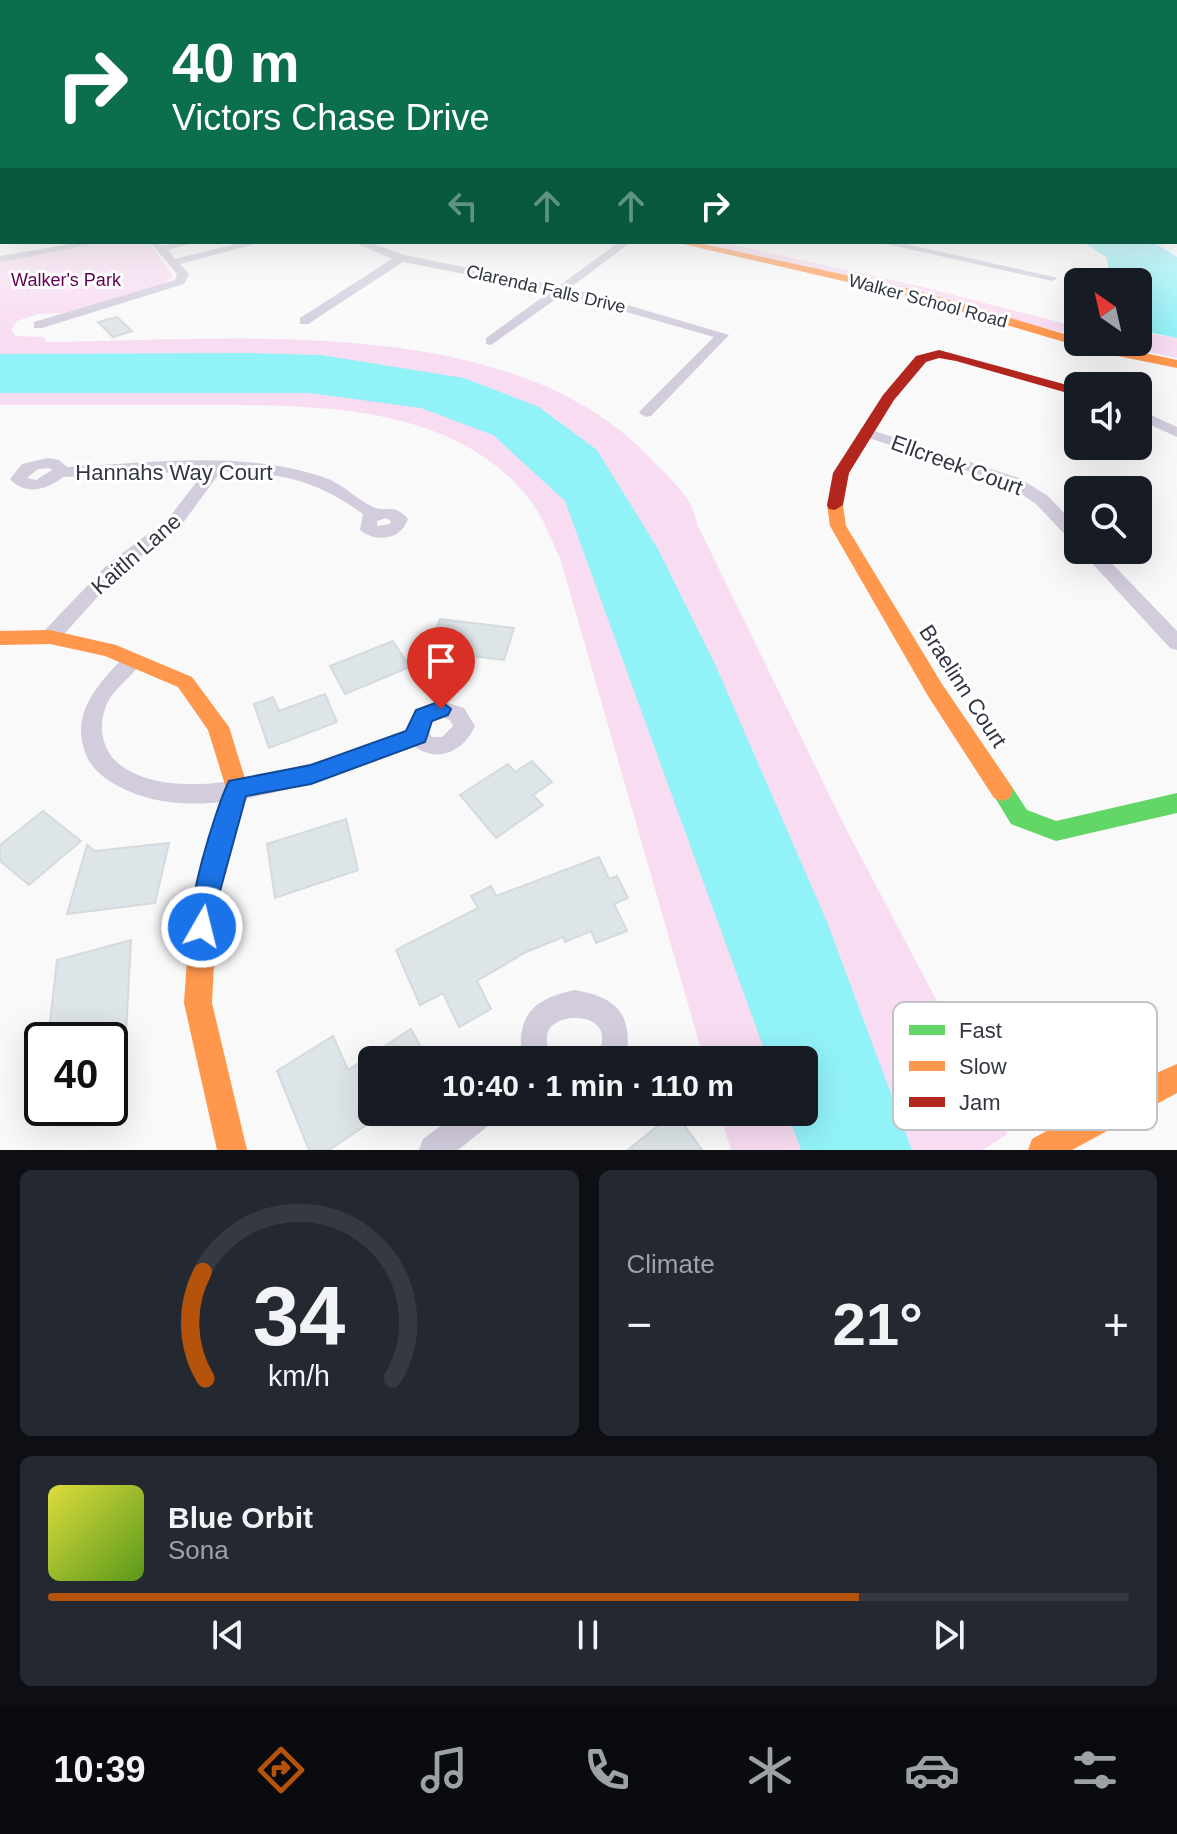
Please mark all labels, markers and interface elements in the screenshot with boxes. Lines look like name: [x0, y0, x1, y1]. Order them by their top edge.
text: 40 m: [172, 31, 300, 94]
icon: right: [40, 32, 144, 136]
text: Victors Chase Drive: [172, 97, 489, 138]
icon: left: [441, 184, 485, 228]
icon: ahead: [525, 184, 569, 228]
icon: ahead: [609, 184, 653, 228]
icon: right: [693, 184, 737, 228]
street label: Clarenda Falls Drive: [464, 261, 628, 317]
north arrow: [1064, 268, 1152, 356]
map controls: [1064, 268, 1152, 564]
park label: Walker's Park: [11, 270, 122, 290]
street label: Walker School Road: [846, 270, 1010, 332]
button: sound: [1064, 372, 1152, 460]
street label: Ellcreek Court: [888, 430, 1026, 500]
street label: Hannahs Way Court: [75, 460, 273, 485]
button: search: [1064, 476, 1152, 564]
street label: Kaitln Lane: [86, 508, 186, 600]
street label: Braelinn Court: [914, 620, 1012, 752]
pin: [407, 627, 475, 709]
icon: arrive: [419, 639, 463, 683]
position arrow: [160, 885, 244, 969]
legend: [893, 1002, 1157, 1130]
text: Fast: [959, 1018, 1002, 1043]
speed limit sign: 40: [24, 1022, 128, 1126]
text: Slow: [959, 1054, 1007, 1079]
text: 10:40 · 1 min · 110 m: [442, 1069, 734, 1102]
text: Jam: [959, 1090, 1001, 1115]
text: Climate: [627, 1249, 715, 1279]
text: 34: [253, 1270, 346, 1363]
text: 21°: [832, 1291, 923, 1358]
text: −: [627, 1300, 652, 1349]
text: +: [1103, 1300, 1129, 1349]
text: km/h: [268, 1360, 330, 1392]
text: Blue Orbit: [168, 1501, 313, 1534]
text: Sona: [168, 1535, 229, 1565]
icon: previous: [206, 1613, 250, 1657]
icon: pause: [566, 1613, 610, 1657]
icon: next: [927, 1613, 971, 1657]
icon: directions: [253, 1742, 309, 1798]
icon: music: [416, 1742, 472, 1798]
icon: phone: [579, 1742, 635, 1798]
icon: climate: [742, 1742, 798, 1798]
icon: car: [904, 1742, 960, 1798]
icon: filters: [1067, 1742, 1123, 1798]
text: 10:39: [53, 1749, 146, 1790]

